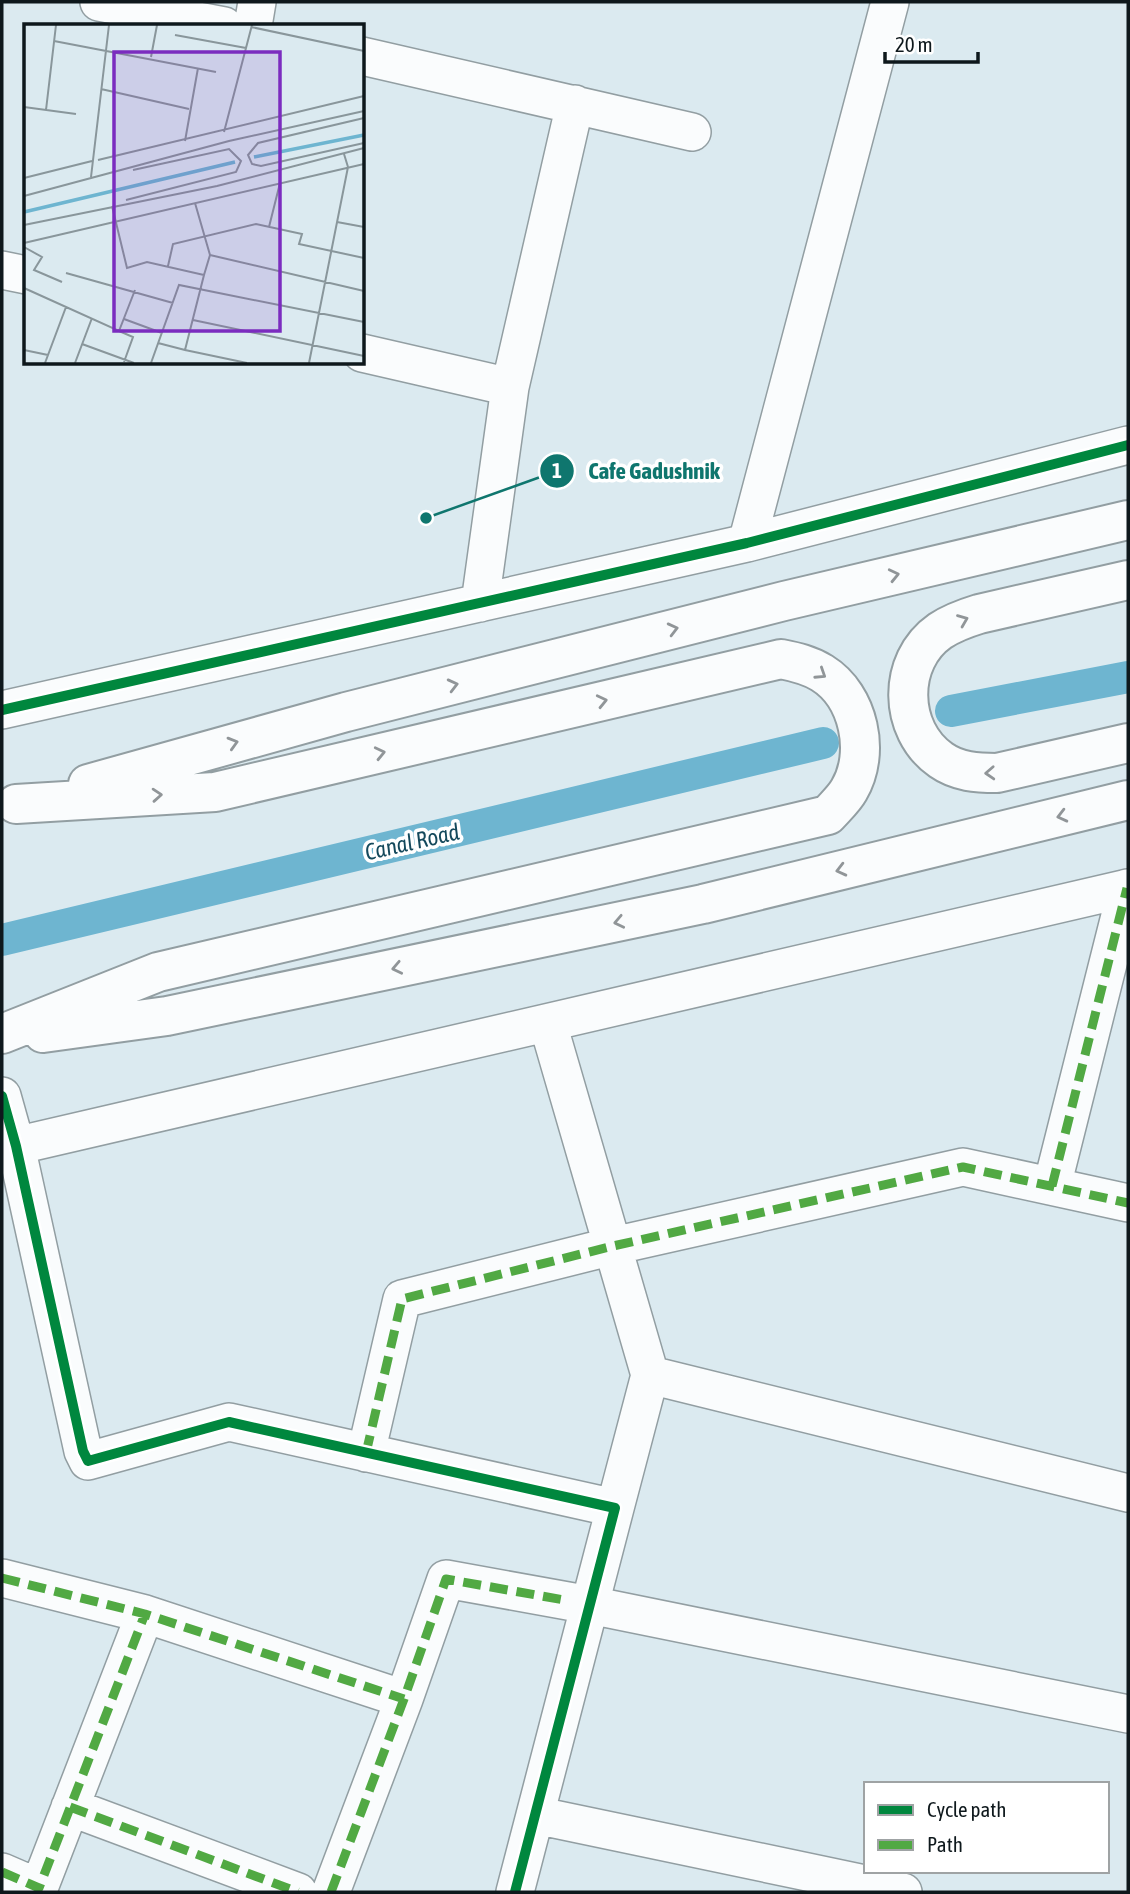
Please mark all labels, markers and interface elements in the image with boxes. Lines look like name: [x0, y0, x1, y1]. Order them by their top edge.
scale bar: [885, 21, 978, 65]
inset map: [24, 24, 364, 364]
text: 20 m: [895, 32, 933, 56]
callout: Cafe Gadushnik: [539, 449, 734, 493]
text: 1: [552, 458, 562, 482]
text: Cafe Gadushnik: [588, 458, 721, 484]
one-way arrow: [888, 569, 900, 583]
one-way arrow: [956, 615, 968, 629]
one-way arrow: [667, 623, 679, 637]
one-way arrow: [813, 666, 826, 678]
one-way arrow: [446, 679, 458, 693]
one-way arrow: [596, 695, 608, 709]
one-way arrow: [227, 737, 239, 752]
one-way arrow: [374, 747, 386, 761]
one-way arrow: [984, 765, 995, 780]
one-way arrow: [152, 788, 163, 803]
one-way arrow: [1056, 808, 1068, 822]
water label: Canal Road: [362, 819, 462, 865]
one-way arrow: [835, 862, 847, 876]
one-way arrow: [613, 913, 625, 928]
one-way arrow: [391, 960, 403, 975]
legend: [864, 1782, 1109, 1873]
text: Cycle path: [927, 1797, 1006, 1821]
text: Path: [927, 1832, 963, 1856]

